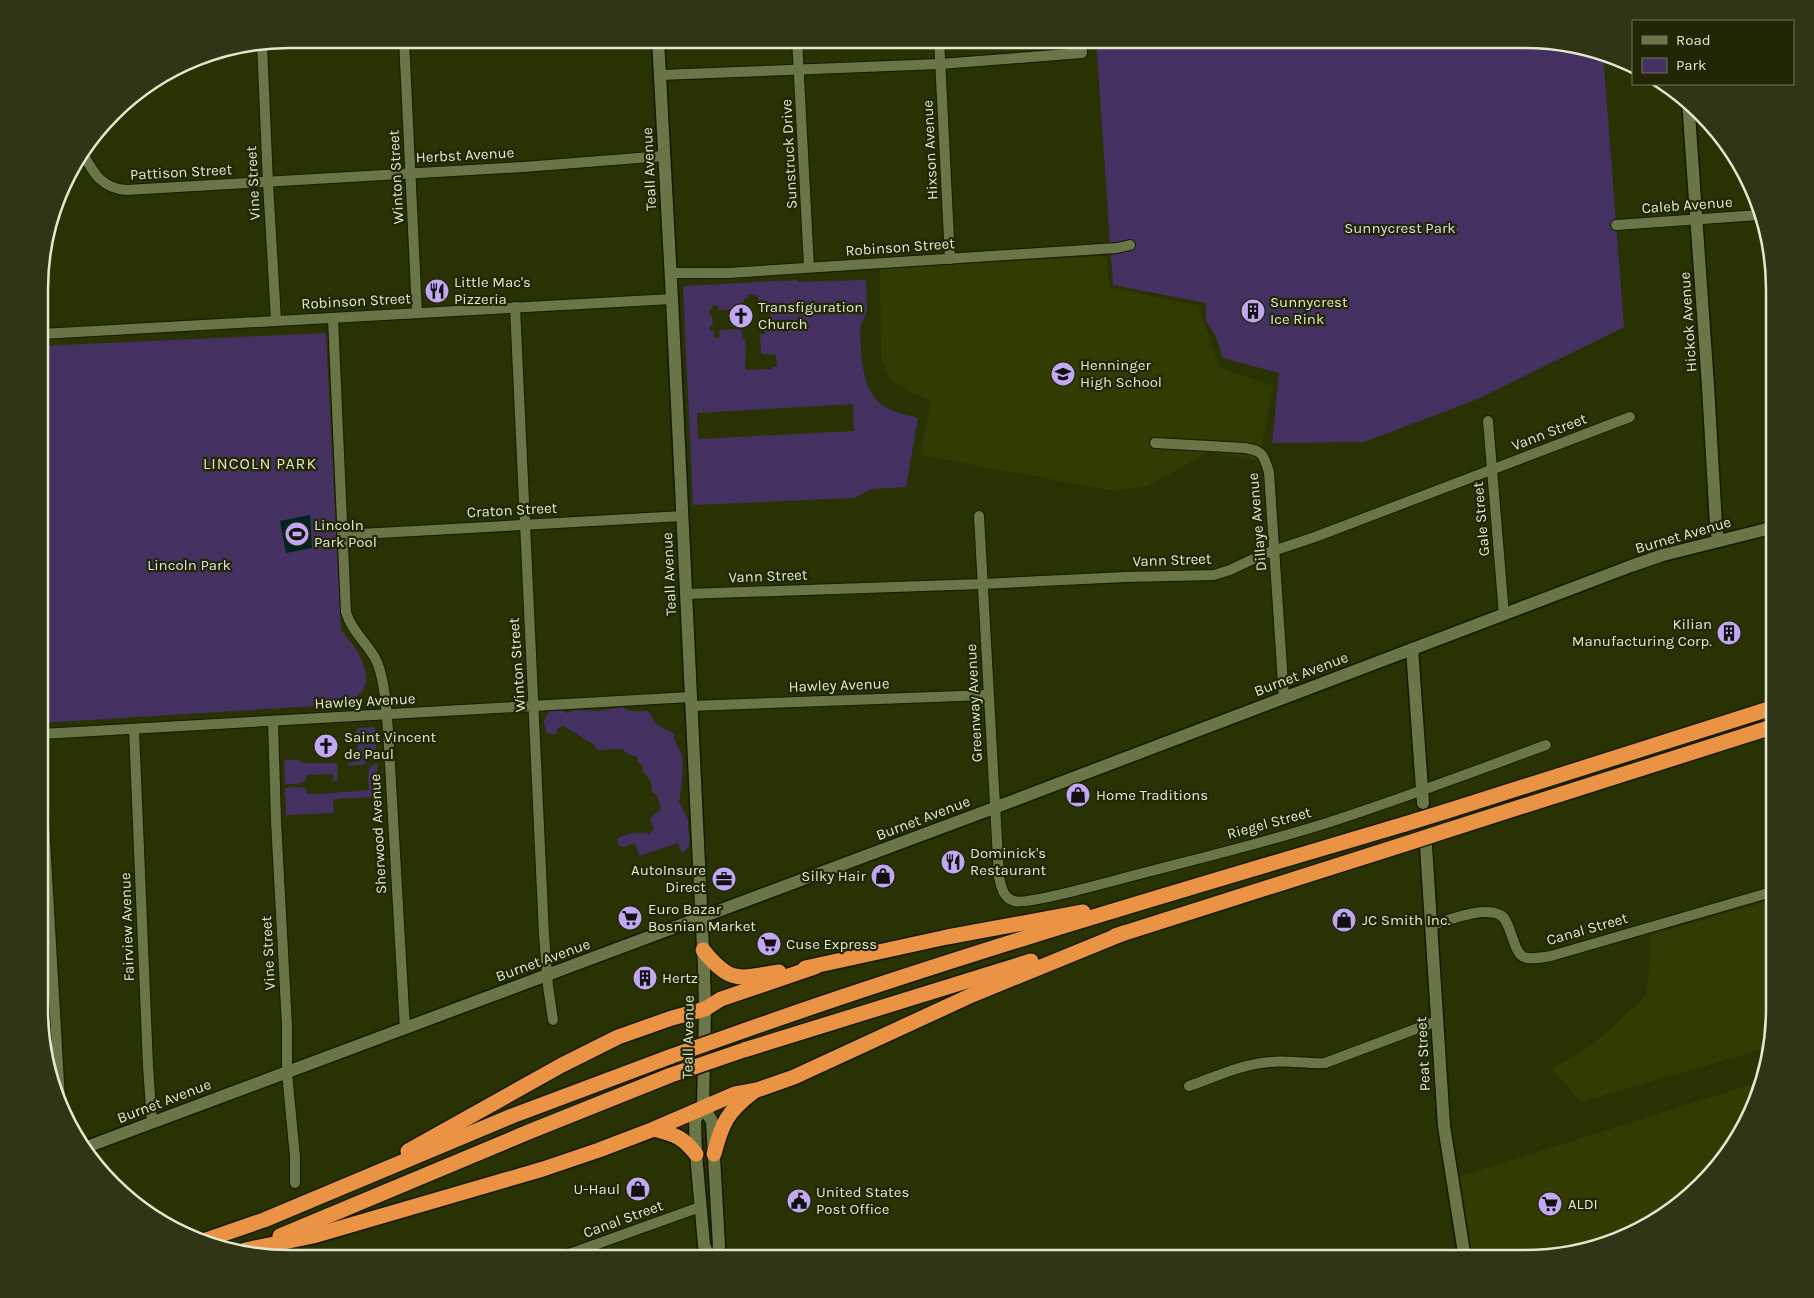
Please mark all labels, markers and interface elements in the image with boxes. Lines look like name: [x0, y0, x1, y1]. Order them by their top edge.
legend: [1632, 20, 1794, 85]
text: Road: [1676, 31, 1711, 49]
text: Park: [1676, 56, 1706, 74]
street label: Sunstruck Drive: [777, 99, 801, 209]
street label: Hixson Avenue: [918, 99, 942, 201]
street label: Teall Avenue: [638, 127, 660, 211]
street label: Winton Street: [385, 129, 407, 225]
street label: Herbst Avenue: [415, 143, 515, 167]
street label: Vine Street: [242, 145, 264, 221]
street label: Pattison Street: [130, 160, 233, 184]
street label: Caleb Avenue: [1641, 193, 1733, 217]
park label: Sunnycrest Park: [1344, 219, 1456, 237]
street label: Robinson Street: [845, 234, 956, 260]
street label: Hickok Avenue: [1676, 271, 1700, 373]
place label: Little Mac's Pizzeria: [454, 273, 531, 308]
restaurant icon: Little Mac's Pizzeria: [424, 278, 450, 304]
street label: Robinson Street: [301, 289, 412, 313]
place label: Sunnycrest Ice Rink: [1270, 293, 1348, 328]
place label: Transfiguration Church: [758, 298, 863, 333]
building icon: Sunnycrest Ice Rink: [1240, 298, 1266, 324]
church icon: Transfiguration Church: [728, 303, 754, 329]
place label: Henninger High School: [1080, 356, 1162, 391]
school or university icon: Henninger High School: [1050, 361, 1076, 387]
street label: Vann Street: [1509, 409, 1589, 455]
district label: LINCOLN PARK: [203, 454, 317, 473]
street label: Dillaye Avenue: [1244, 472, 1270, 572]
street label: Gale Street: [1469, 481, 1493, 557]
street label: Craton Street: [466, 499, 558, 521]
street label: Burnet Avenue: [1633, 513, 1733, 557]
place label: Lincoln Park Pool: [314, 516, 377, 551]
sports icon: Lincoln Park Pool: [284, 521, 310, 547]
street label: Teall Avenue: [658, 532, 680, 616]
street label: Vann Street: [1132, 550, 1212, 570]
park label: Lincoln Park: [147, 556, 231, 574]
street label: Vann Street: [728, 566, 808, 586]
place label: Kilian Manufacturing Corp.: [1572, 615, 1712, 650]
street label: Winton Street: [505, 617, 529, 713]
building icon: Kilian Manufacturing Corp.: [1716, 620, 1742, 646]
street label: Greenway Avenue: [962, 643, 986, 763]
street label: Burnet Avenue: [1251, 648, 1351, 700]
street label: Hawley Avenue: [788, 674, 890, 696]
street label: Hawley Avenue: [314, 689, 416, 713]
place label: Saint Vincent de Paul: [344, 728, 437, 763]
church icon: Saint Vincent de Paul: [313, 733, 339, 759]
street label: Sherwood Avenue: [366, 773, 390, 895]
shop icon: Home Traditions: [1065, 782, 1091, 808]
place label: Home Traditions: [1096, 786, 1208, 804]
street label: Burnet Avenue: [873, 792, 973, 844]
street label: Riegel Street: [1225, 803, 1313, 843]
place label: Dominick's Restaurant: [970, 844, 1046, 879]
restaurant icon: Dominick's Restaurant: [940, 849, 966, 875]
place label: AutoInsure Direct: [631, 861, 706, 896]
shop icon: Silky Hair: [870, 863, 896, 889]
office icon: AutoInsure Direct: [711, 866, 737, 892]
place label: Silky Hair: [801, 867, 867, 885]
street label: Fairview Avenue: [116, 872, 138, 982]
place label: Euro Bazar Bosnian Market: [648, 900, 756, 935]
supermarket icon: Euro Bazar Bosnian Market: [617, 905, 643, 931]
shop icon: JC Smith Inc.: [1331, 907, 1357, 933]
street label: Canal Street: [1544, 909, 1630, 949]
place label: JC Smith Inc.: [1362, 911, 1451, 929]
street label: Vine Street: [257, 915, 279, 991]
supermarket icon: Cuse Express: [756, 931, 782, 957]
street label: Burnet Avenue: [493, 935, 593, 985]
place label: Cuse Express: [786, 935, 877, 953]
building icon: Hertz: [632, 965, 658, 991]
place label: Hertz: [662, 969, 698, 987]
street label: Teall Avenue: [678, 995, 698, 1079]
street label: Peat Street: [1412, 1016, 1434, 1092]
street label: Burnet Avenue: [114, 1075, 214, 1127]
shop icon: U-Haul: [625, 1176, 651, 1202]
place label: U-Haul: [573, 1180, 620, 1198]
place label: United States Post Office: [816, 1183, 909, 1218]
public building icon: United States Post Office: [786, 1188, 812, 1214]
supermarket icon: ALDI: [1537, 1191, 1563, 1217]
place label: ALDI: [1568, 1195, 1598, 1213]
street label: Canal Street: [581, 1196, 666, 1242]

